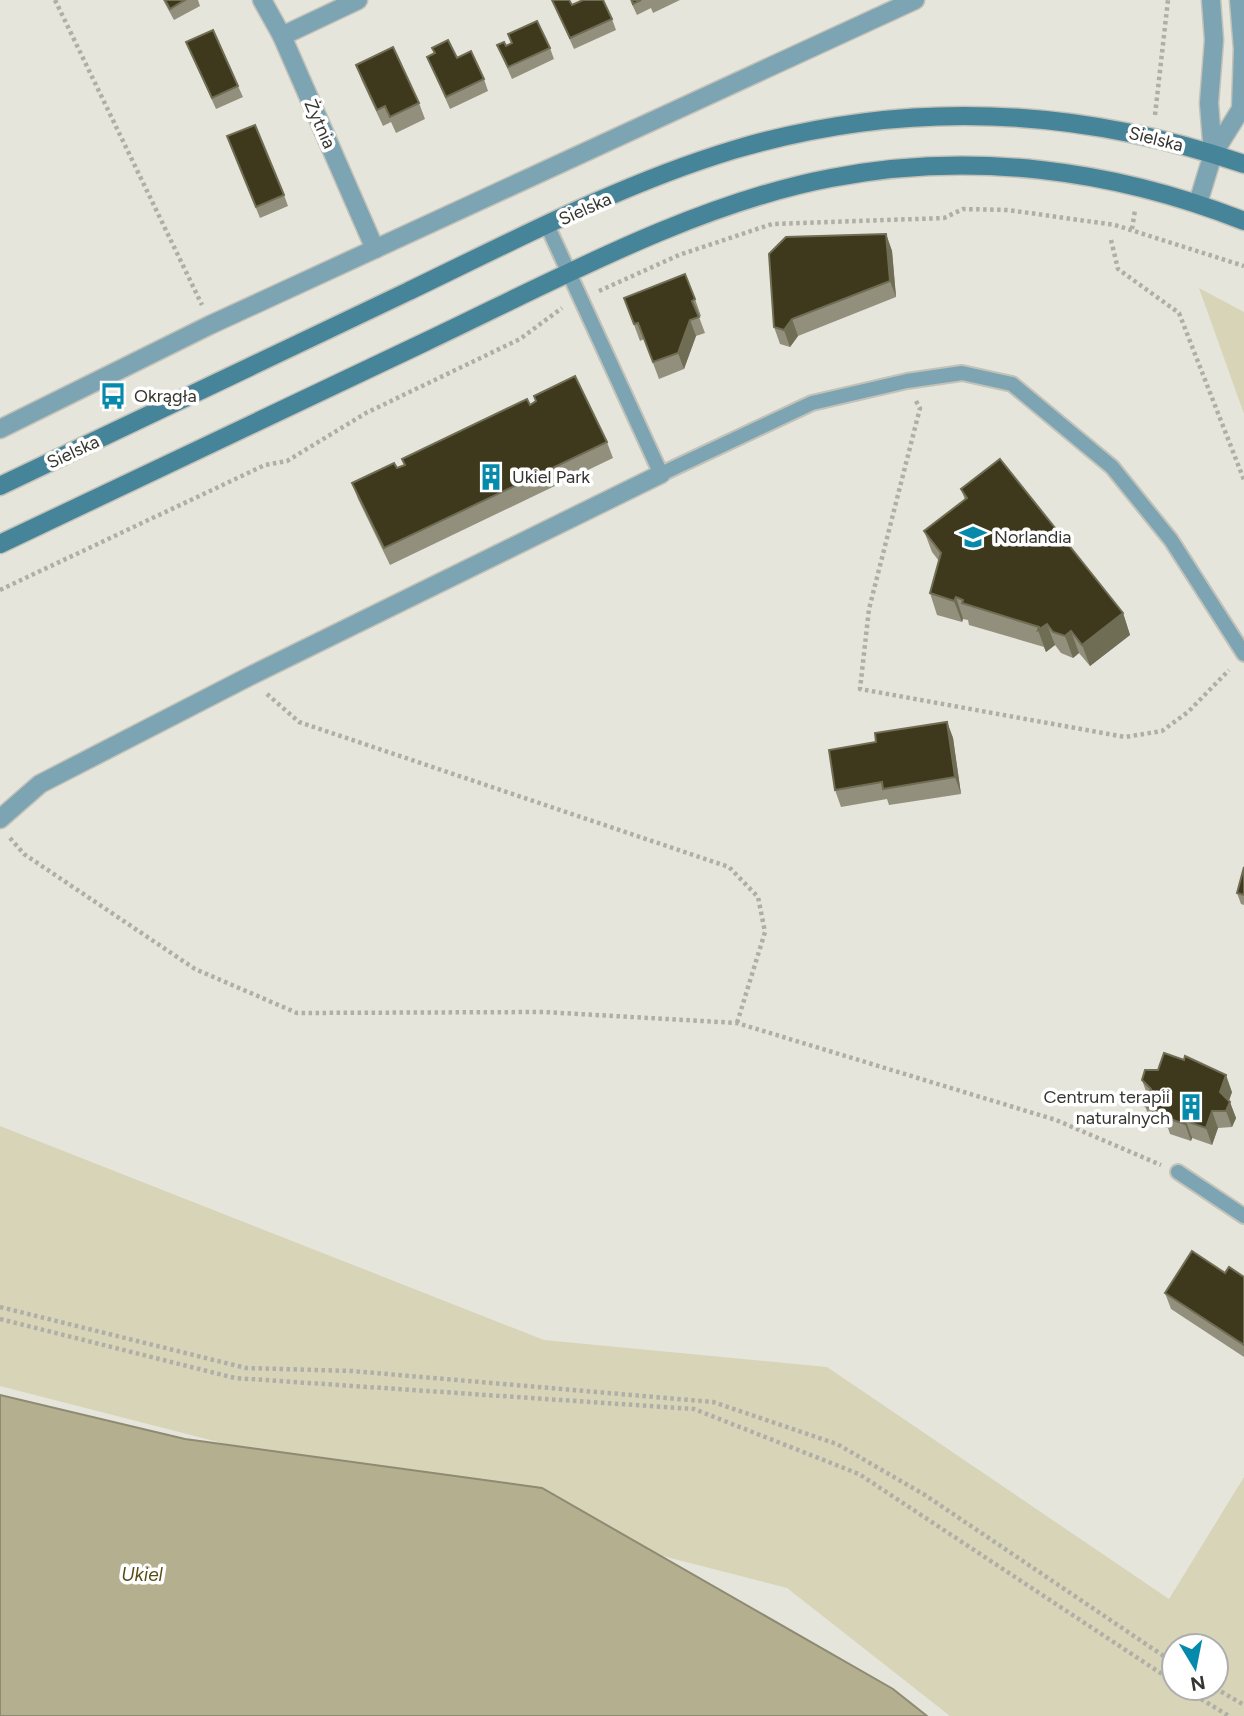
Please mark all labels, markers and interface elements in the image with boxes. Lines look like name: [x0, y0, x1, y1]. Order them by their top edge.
street label: Żytnia: [300, 96, 340, 152]
street label: Sielska: [1127, 122, 1185, 156]
street label: Sielska: [555, 188, 615, 230]
bus stop icon: Okrągła: [98, 381, 128, 411]
place label: Okrągła: [134, 385, 197, 407]
street label: Sielska: [43, 430, 103, 474]
building icon: Ukiel Park: [476, 462, 506, 492]
place label: Ukiel Park: [512, 466, 590, 488]
school or university icon: Norlandia: [958, 522, 988, 552]
place label: Norlandia: [994, 526, 1072, 548]
place label: Centrum terapii naturalnych: [1044, 1086, 1170, 1129]
building icon: Centrum terapii naturalnych: [1176, 1092, 1206, 1122]
water label: Ukiel: [121, 1563, 164, 1586]
north arrow: [1160, 1632, 1230, 1702]
text: N: [1189, 1671, 1207, 1696]

